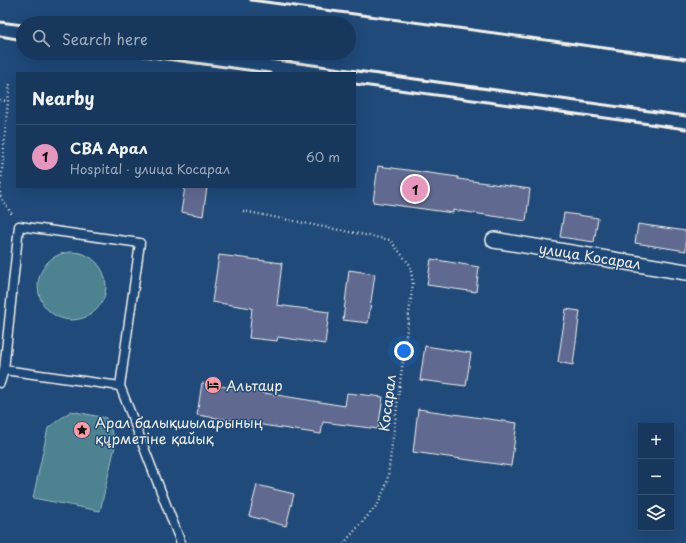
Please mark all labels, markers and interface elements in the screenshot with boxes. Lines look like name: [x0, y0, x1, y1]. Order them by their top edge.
search box: [16, 16, 356, 60]
icon: search: [30, 27, 52, 49]
text: Search here: [62, 27, 148, 50]
text: Nearby: [32, 85, 94, 111]
text: СВА Арал: [70, 136, 147, 159]
text: 1: [42, 147, 48, 166]
text: 60 m: [306, 147, 340, 166]
text: Hospital · улица Косарал: [70, 159, 230, 178]
pin: 1: [402, 174, 428, 204]
street label: улица Косарал: [537, 238, 643, 274]
your location: [394, 341, 414, 361]
street label: Косарал: [373, 373, 401, 433]
hotel icon: Альтаир: [203, 375, 223, 395]
place label: Альтаир: [226, 375, 283, 396]
place label: Арал балықшыларының құрметіне қайық: [95, 412, 264, 449]
place icon: Арал балықшыларының құрметіне қайық: [72, 420, 92, 440]
map controls: [638, 423, 674, 531]
button: +: [638, 423, 674, 459]
button: −: [638, 459, 674, 495]
button: layers: [638, 495, 674, 531]

